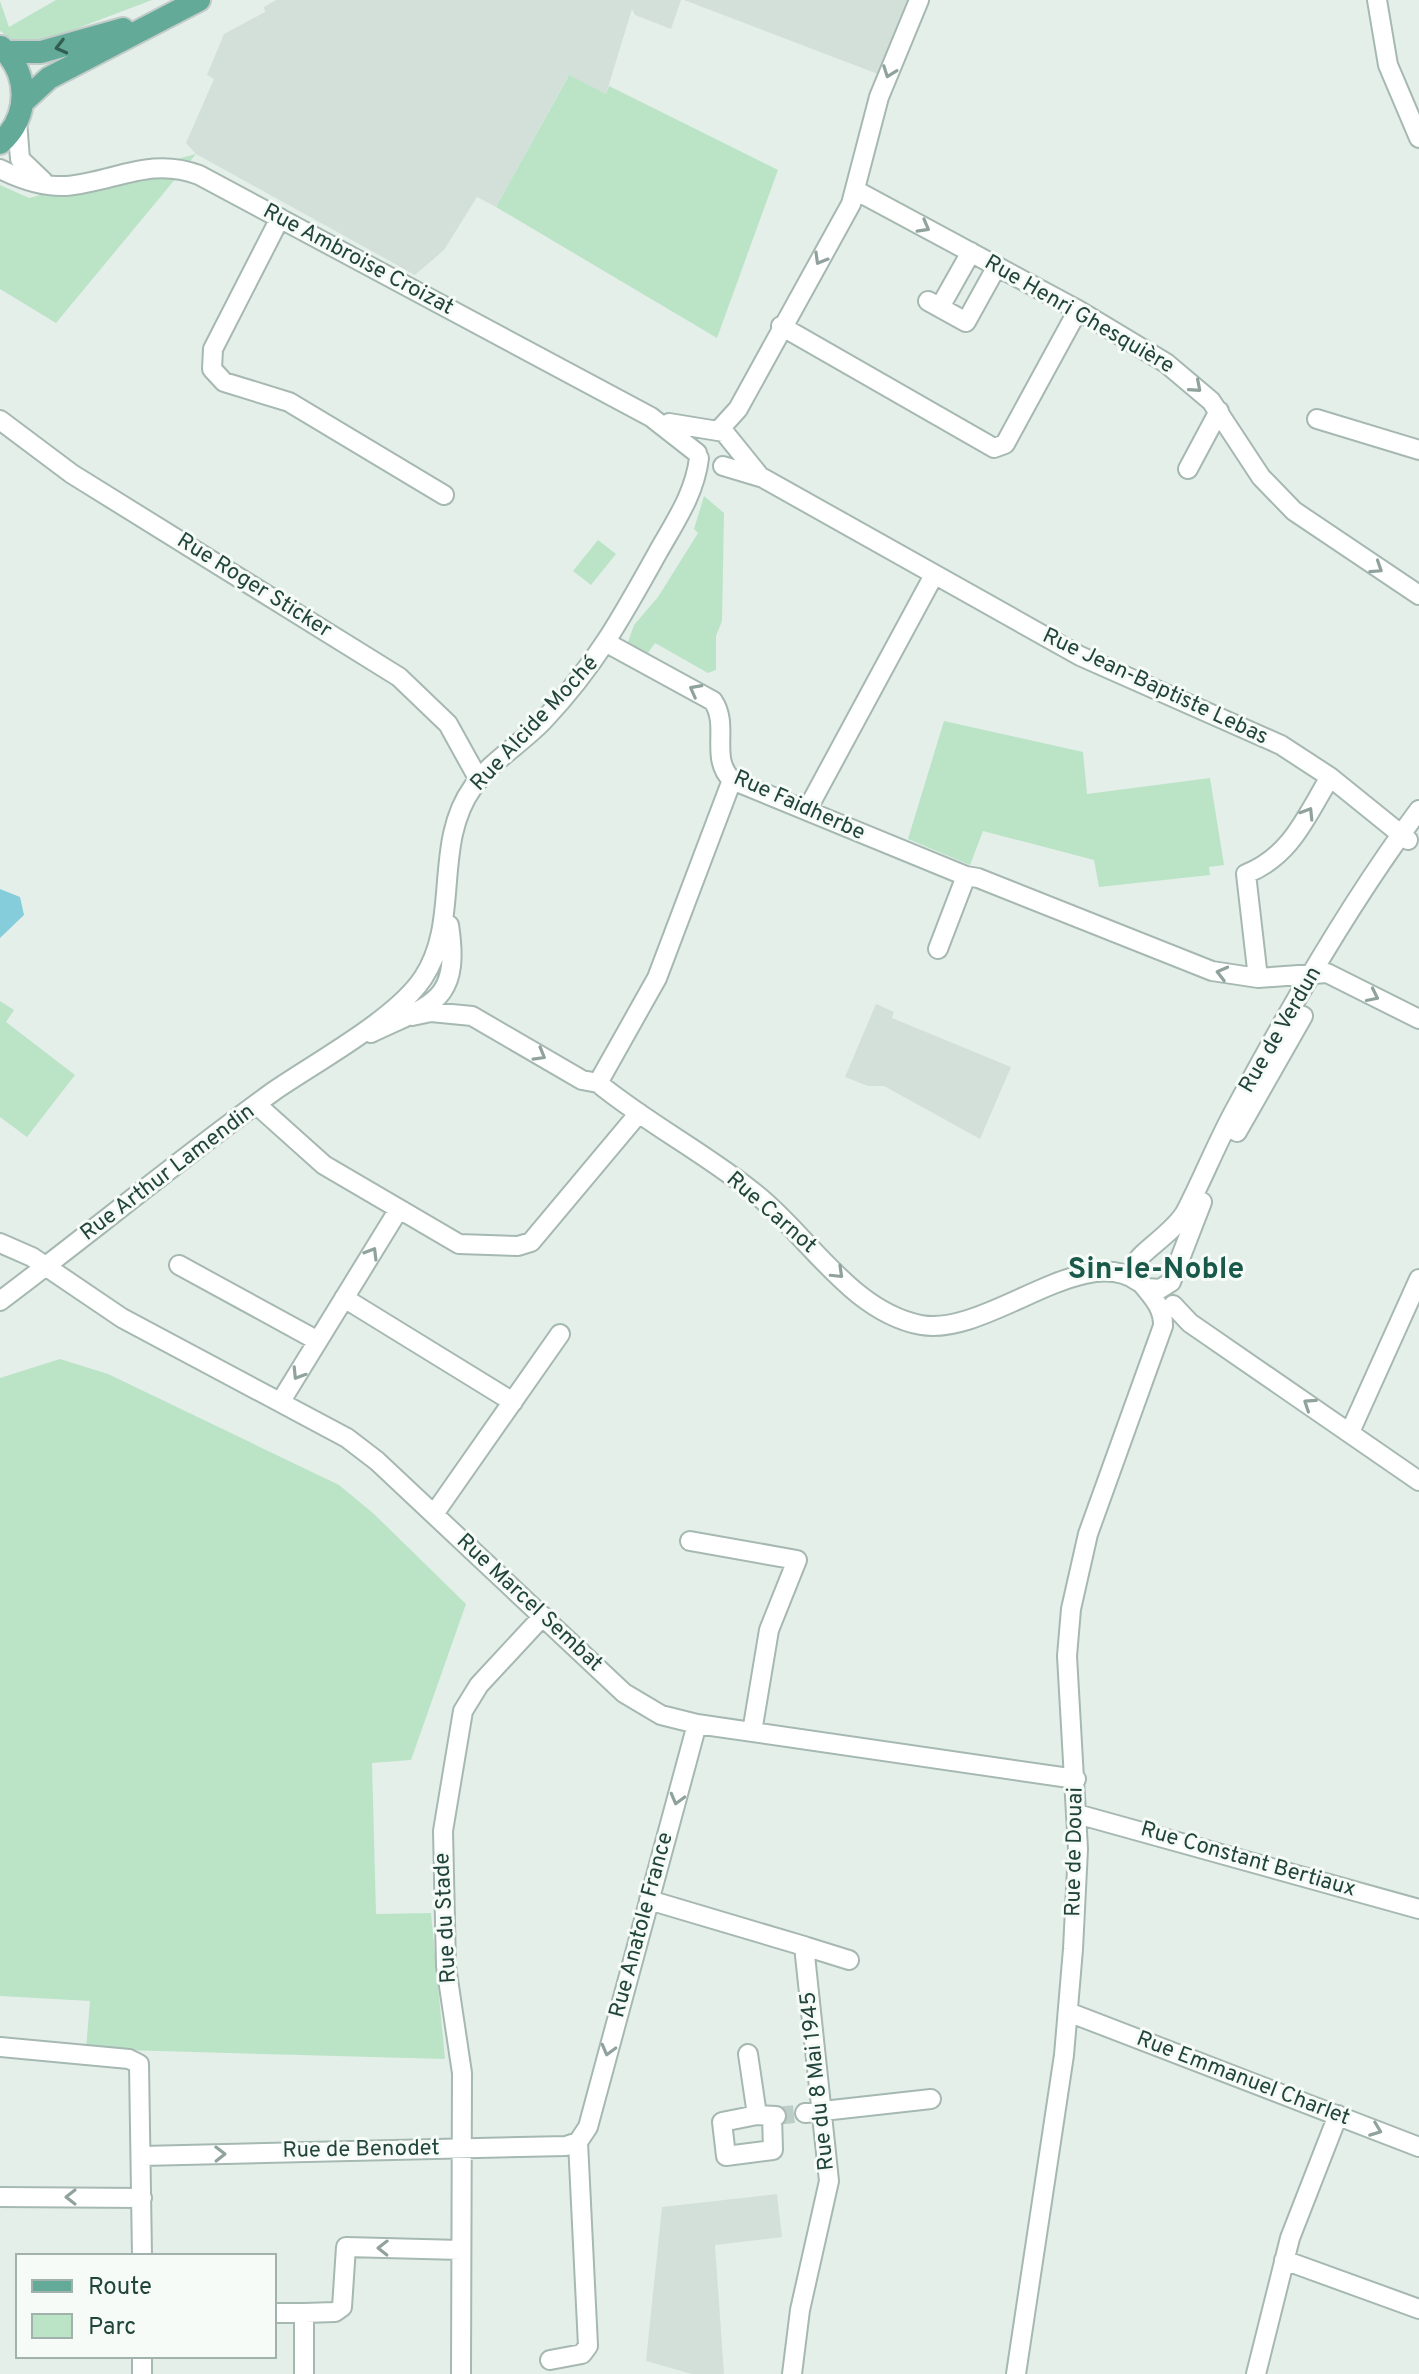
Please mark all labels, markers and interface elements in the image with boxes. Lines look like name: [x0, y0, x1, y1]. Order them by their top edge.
one-way arrow: [55, 38, 68, 55]
one-way arrow: [882, 64, 898, 78]
street label: Rue Ambroise Croizat: [258, 198, 458, 322]
one-way arrow: [915, 217, 930, 233]
one-way arrow: [814, 250, 830, 265]
street label: Rue Henri Ghesquière: [979, 250, 1179, 380]
one-way arrow: [1186, 377, 1201, 392]
street label: Rue Roger Sticker: [172, 528, 337, 645]
one-way arrow: [1368, 558, 1383, 573]
street label: Rue Jean-Baptiste Lebas: [1038, 623, 1272, 751]
street label: Rue Alcide Moché: [465, 651, 605, 797]
one-way arrow: [689, 684, 704, 699]
street label: Rue Faidherbe: [729, 765, 869, 847]
one-way arrow: [1298, 807, 1313, 822]
street label: Rue de Verdun: [1234, 962, 1328, 1098]
one-way arrow: [1216, 965, 1230, 982]
one-way arrow: [1365, 986, 1379, 1002]
one-way arrow: [531, 1045, 546, 1061]
street label: Rue Arthur Lamendin: [76, 1099, 260, 1247]
street label: Rue Carnot: [720, 1166, 822, 1260]
one-way arrow: [362, 1248, 377, 1262]
district label: Sin-le-Noble: [1068, 1252, 1244, 1289]
one-way arrow: [829, 1263, 843, 1278]
one-way arrow: [292, 1365, 308, 1380]
one-way arrow: [1303, 1399, 1318, 1414]
street label: Rue Marcel Sembat: [450, 1528, 608, 1678]
street label: Rue de Douai: [1060, 1787, 1090, 1917]
one-way arrow: [669, 1791, 686, 1805]
street label: Rue Constant Bertiaux: [1137, 1816, 1359, 1904]
street label: Rue Anatole France: [604, 1829, 680, 2021]
street label: Rue du Stade: [429, 1852, 463, 1984]
street label: Rue du 8 Mai 1945: [795, 1990, 841, 2172]
street label: Rue Emmanuel Charlet: [1133, 2026, 1353, 2132]
one-way arrow: [601, 2042, 618, 2056]
one-way arrow: [1368, 2120, 1382, 2137]
street label: Rue de Benodet: [282, 2135, 440, 2165]
one-way arrow: [214, 2145, 227, 2162]
one-way arrow: [64, 2188, 77, 2206]
one-way arrow: [376, 2239, 389, 2257]
legend: [16, 2254, 276, 2358]
text: Route: [88, 2273, 152, 2303]
text: Parc: [88, 2313, 136, 2343]

